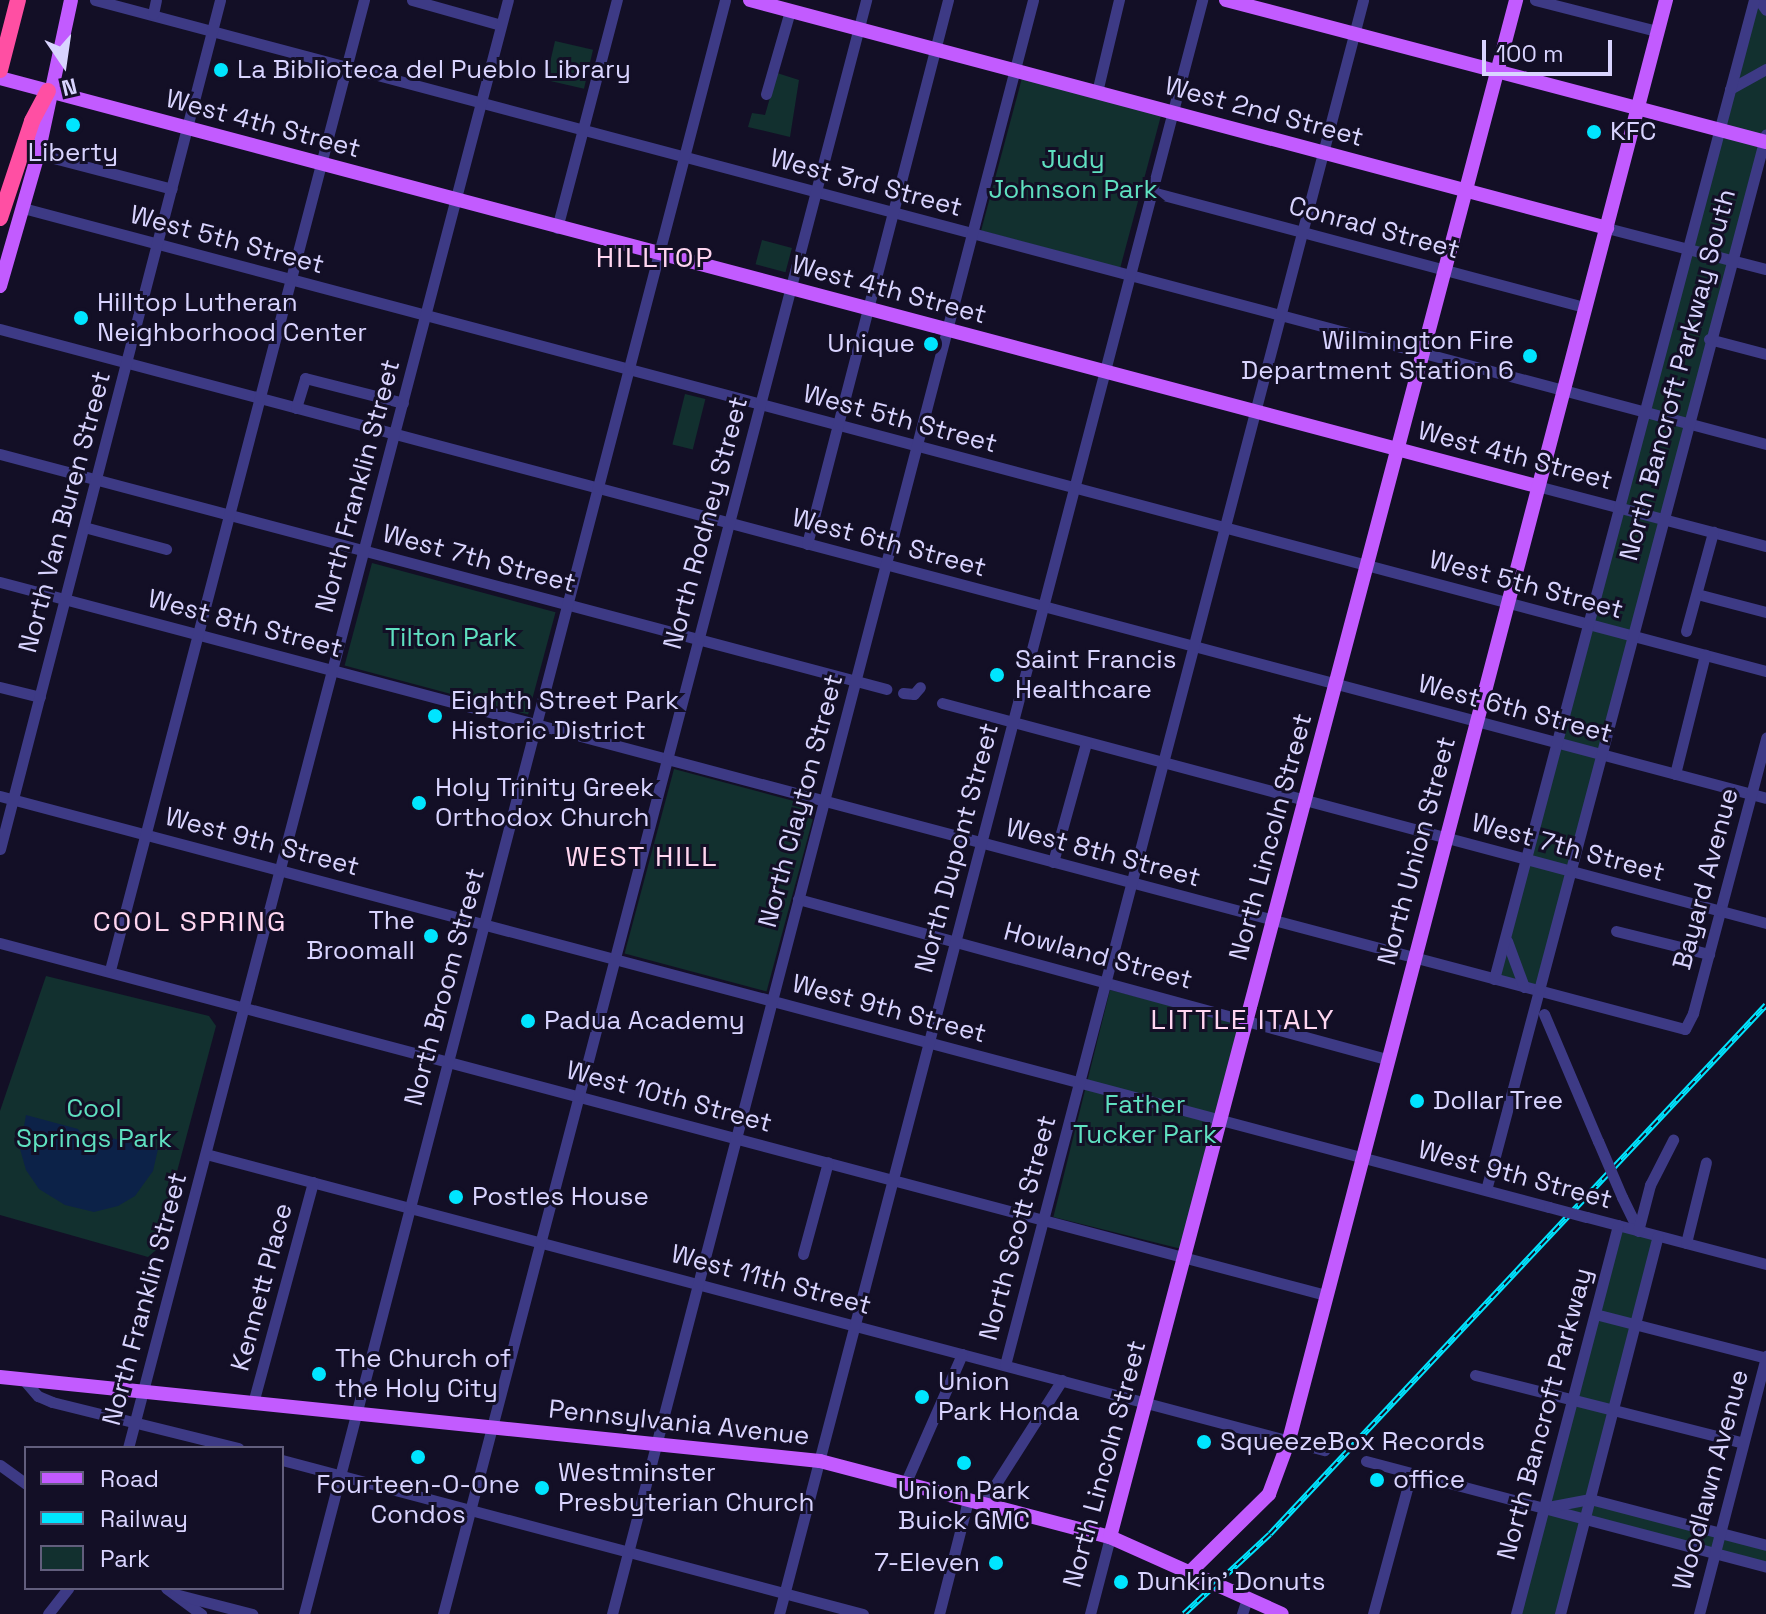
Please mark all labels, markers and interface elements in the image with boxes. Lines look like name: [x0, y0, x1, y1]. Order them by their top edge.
north arrow: [24, 24, 104, 104]
scale bar: [1486, 24, 1616, 74]
text: 100 m: [1496, 38, 1564, 69]
place label: La Biblioteca del Pueblo Library: [237, 54, 631, 86]
marker: La Biblioteca del Pueblo Library: [212, 61, 230, 79]
street label: West 2nd Street: [1161, 70, 1367, 154]
text: N: [59, 72, 80, 103]
street label: West 4th Street: [162, 83, 364, 165]
marker: Liberty: [64, 116, 82, 134]
place label: KFC: [1610, 116, 1656, 148]
marker: KFC: [1585, 123, 1603, 141]
place label: Liberty: [28, 137, 118, 169]
street label: West 3rd Street: [766, 142, 966, 224]
park label: Judy Johnson Park: [988, 144, 1158, 206]
street label: North Bancroft Parkway South: [1613, 186, 1743, 564]
street label: Conrad Street: [1285, 190, 1463, 266]
street label: West 5th Street: [127, 199, 327, 281]
district label: HILLTOP: [596, 240, 714, 274]
street label: West 4th Street: [788, 249, 990, 331]
place label: Hilltop Lutheran Neighborhood Center: [97, 287, 367, 348]
marker: Hilltop Lutheran Neighborhood Center: [72, 309, 90, 327]
place label: Wilmington Fire Department Station 6: [1241, 325, 1514, 386]
place label: Unique: [827, 328, 915, 360]
marker: Unique: [922, 335, 940, 353]
marker: Wilmington Fire Department Station 6: [1521, 347, 1539, 365]
street label: North Franklin Street: [309, 356, 407, 616]
street label: North Van Buren Street: [12, 368, 118, 656]
street label: West 5th Street: [800, 378, 1000, 460]
street label: North Rodney Street: [657, 393, 755, 653]
street label: West 4th Street: [1414, 415, 1616, 497]
street label: West 6th Street: [788, 502, 990, 584]
street label: West 7th Street: [379, 518, 579, 600]
street label: West 5th Street: [1426, 544, 1626, 626]
street label: West 8th Street: [144, 583, 346, 665]
park label: Tilton Park: [385, 622, 517, 654]
place label: Saint Francis Healthcare: [1015, 644, 1176, 706]
marker: Saint Francis Healthcare: [986, 664, 1008, 686]
street label: West 6th Street: [1414, 668, 1616, 750]
street label: North Clayton Street: [752, 671, 850, 931]
place label: Eighth Street Park Historic District: [451, 685, 679, 746]
marker: Eighth Street Park Historic District: [426, 707, 444, 725]
street label: North Lincoln Street: [1223, 710, 1319, 964]
street label: North Dupont Street: [909, 720, 1005, 976]
street label: North Union Street: [1371, 733, 1463, 969]
place label: Holy Trinity Greek Orthodox Church: [435, 772, 655, 834]
street label: Bayard Avenue: [1667, 785, 1745, 973]
marker: Holy Trinity Greek Orthodox Church: [410, 794, 428, 812]
street label: West 9th Street: [161, 801, 363, 883]
street label: West 7th Street: [1468, 807, 1668, 889]
street label: West 8th Street: [1002, 812, 1204, 894]
district label: WEST HILL: [565, 839, 719, 873]
street label: North Broom Street: [398, 865, 492, 1109]
district label: COOL SPRING: [92, 904, 288, 938]
place label: The Broomall: [306, 905, 415, 966]
street label: Howland Street: [1000, 916, 1196, 996]
marker: The Broomall: [422, 927, 440, 945]
street label: West 9th Street: [788, 968, 990, 1050]
district label: LITTLE ITALY: [1150, 1002, 1336, 1036]
place label: Padua Academy: [544, 1005, 745, 1037]
marker: Padua Academy: [519, 1012, 537, 1030]
street label: West 10th Street: [563, 1055, 775, 1139]
place label: Dollar Tree: [1433, 1085, 1564, 1117]
park label: Father Tucker Park: [1073, 1089, 1217, 1150]
marker: Dollar Tree: [1408, 1092, 1426, 1110]
park label: Cool Springs Park: [16, 1093, 172, 1154]
street label: North Scott Street: [973, 1112, 1063, 1344]
street label: West 9th Street: [1414, 1134, 1616, 1216]
street label: North Franklin Street: [96, 1169, 194, 1429]
place label: Postles House: [472, 1181, 649, 1213]
marker: Postles House: [447, 1188, 465, 1206]
street label: Kennett Place: [225, 1200, 299, 1374]
street label: West 11th Street: [668, 1238, 874, 1322]
street label: North Bancroft Parkway: [1491, 1265, 1599, 1563]
street label: North Lincoln Street: [1057, 1337, 1153, 1591]
place label: The Church of the Holy City: [335, 1343, 511, 1404]
marker: The Church of the Holy City: [310, 1365, 328, 1383]
place label: Union Park Honda: [938, 1366, 1080, 1428]
street label: Woodlawn Avenue: [1666, 1366, 1756, 1594]
marker: Union Park Honda: [913, 1388, 931, 1406]
street label: Pennsylvania Avenue: [547, 1394, 811, 1452]
place label: SqueezeBox Records: [1220, 1426, 1485, 1458]
marker: SqueezeBox Records: [1195, 1433, 1213, 1451]
legend: [24, 1446, 284, 1590]
marker: Fourteen-O-One Condos: [409, 1448, 427, 1466]
marker: Union Park Buick GMC: [955, 1454, 973, 1472]
place label: Westminster Presbyterian Church: [558, 1457, 814, 1518]
text: Road: [100, 1463, 159, 1494]
place label: office: [1393, 1464, 1465, 1496]
place label: Fourteen-O-One Condos: [316, 1469, 520, 1530]
marker: office: [1368, 1471, 1386, 1489]
place label: Union Park Buick GMC: [898, 1475, 1030, 1536]
marker: Westminster Presbyterian Church: [533, 1479, 551, 1497]
text: Railway: [100, 1503, 188, 1534]
text: Park: [100, 1543, 150, 1574]
place label: 7-Eleven: [874, 1547, 980, 1579]
marker: 7-Eleven: [987, 1554, 1005, 1572]
place label: Dunkin' Donuts: [1137, 1566, 1325, 1598]
marker: Dunkin' Donuts: [1112, 1573, 1130, 1591]

